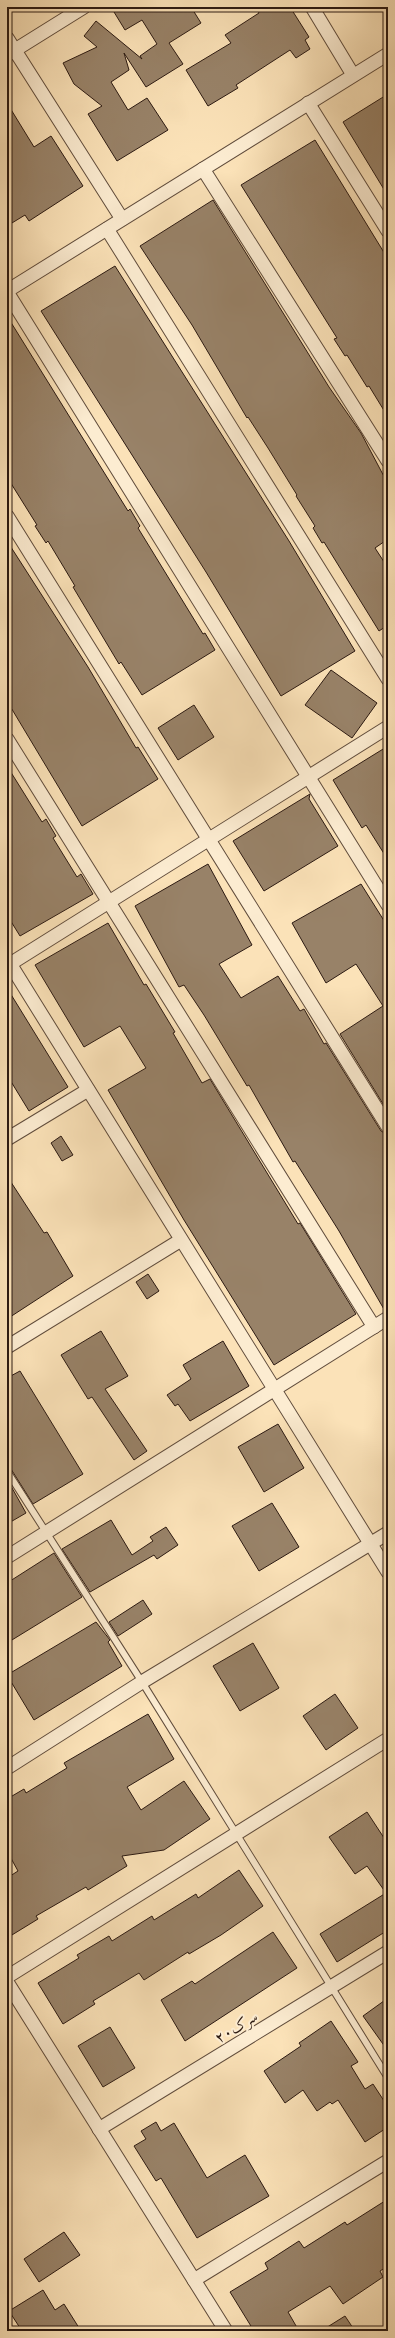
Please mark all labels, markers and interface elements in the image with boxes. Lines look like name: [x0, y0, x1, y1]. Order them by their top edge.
street label: سرک۲۰: [211, 2006, 261, 2048]

